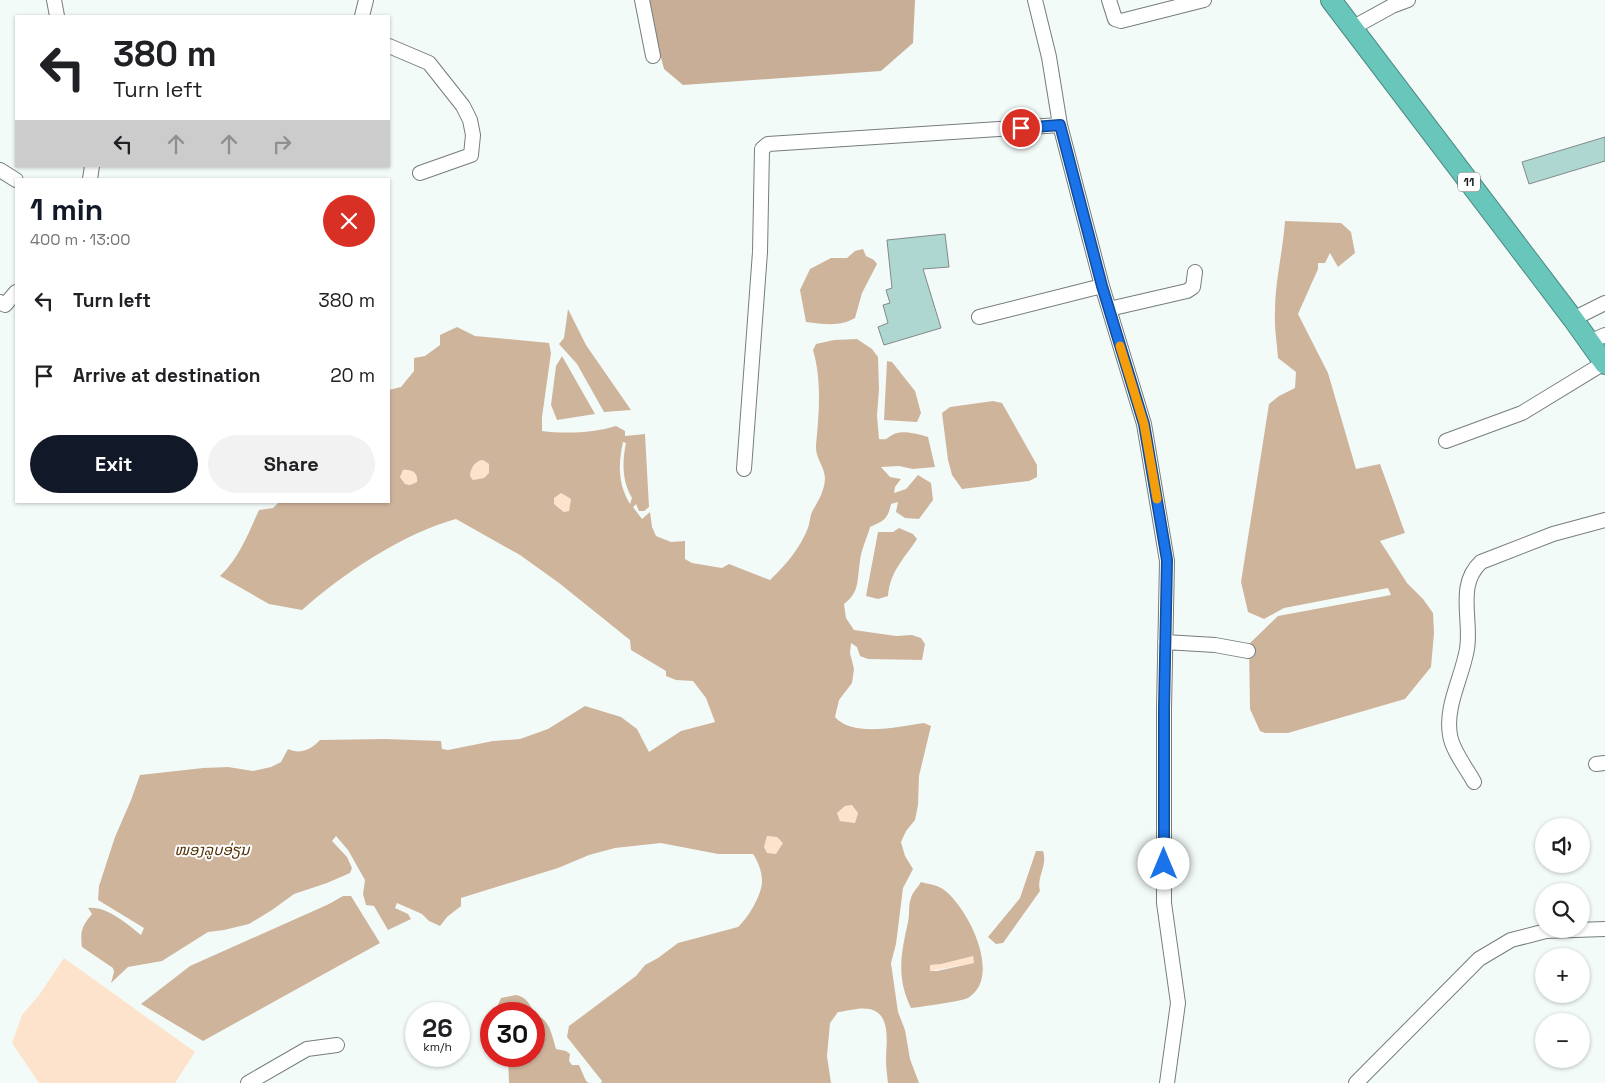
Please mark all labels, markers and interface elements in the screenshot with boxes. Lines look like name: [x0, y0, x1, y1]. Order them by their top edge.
text: 380 m: [113, 32, 217, 76]
icon: left: [30, 35, 95, 100]
text: Turn left: [113, 75, 203, 103]
pin: [1000, 107, 1042, 149]
icon: arrive: [1007, 114, 1035, 142]
icon: left: [109, 130, 137, 158]
icon: ahead: [162, 130, 190, 158]
icon: ahead: [215, 130, 243, 158]
icon: right: [268, 130, 296, 158]
road number: 11: [1458, 172, 1480, 192]
text: 1 min: [30, 190, 103, 229]
button: close: [323, 195, 375, 247]
text: 400 m · 13:00: [30, 229, 131, 250]
icon: left: [30, 287, 58, 315]
text: Turn left: [73, 288, 151, 313]
text: 380 m: [318, 288, 375, 313]
icon: arrive: [30, 362, 58, 390]
text: Arrive at destination: [73, 363, 261, 388]
text: 20 m: [330, 363, 375, 388]
button: Exit: [30, 435, 198, 493]
button: Share: [208, 435, 375, 493]
map controls: [1535, 818, 1590, 1068]
button: sound: [1535, 818, 1590, 873]
position arrow: [1137, 837, 1189, 889]
water label: ໜອງລູບອ່ຽນ: [174, 840, 251, 860]
button: search: [1535, 883, 1590, 938]
button: +: [1535, 948, 1590, 1003]
speed limit sign: 30: [480, 1002, 545, 1067]
text: 26: [422, 1012, 453, 1044]
button: −: [1535, 1013, 1590, 1068]
text: km/h: [423, 1039, 452, 1055]

